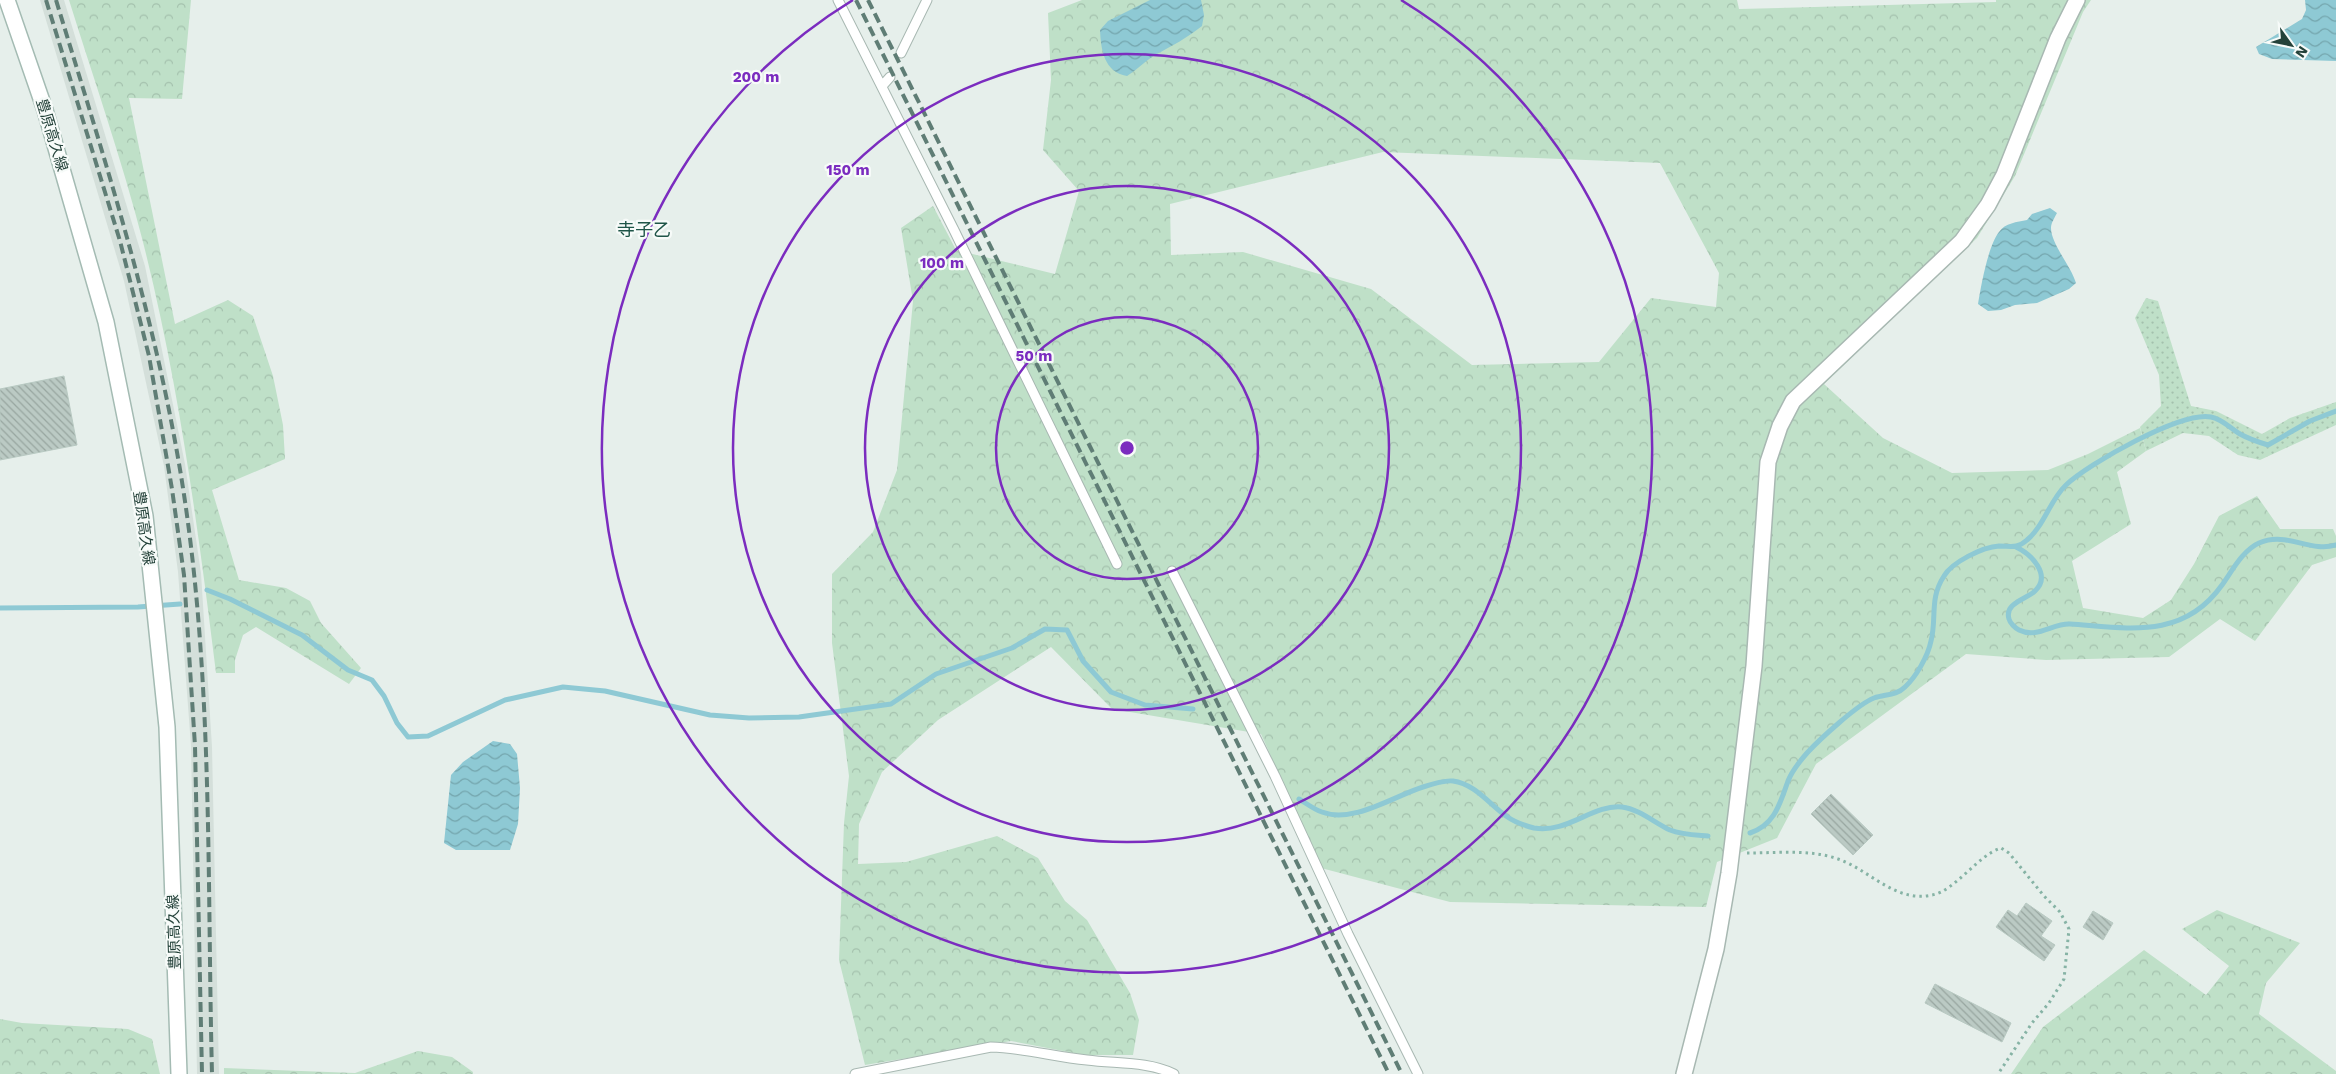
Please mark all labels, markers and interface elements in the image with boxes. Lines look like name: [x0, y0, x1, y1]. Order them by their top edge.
north arrow: [2266, 20, 2316, 70]
text: N: [2292, 43, 2311, 61]
text: 200 m: [733, 68, 779, 86]
street label: 豊原高久線: [32, 96, 72, 174]
text: 150 m: [826, 161, 870, 179]
district label: 寺子乙: [617, 219, 671, 240]
text: 100 m: [920, 254, 964, 272]
text: 50 m: [1016, 347, 1052, 365]
centre of rings: [1118, 439, 1136, 457]
street label: 豊原高久線: [130, 490, 158, 566]
street label: 豊原高久線: [164, 894, 184, 970]

